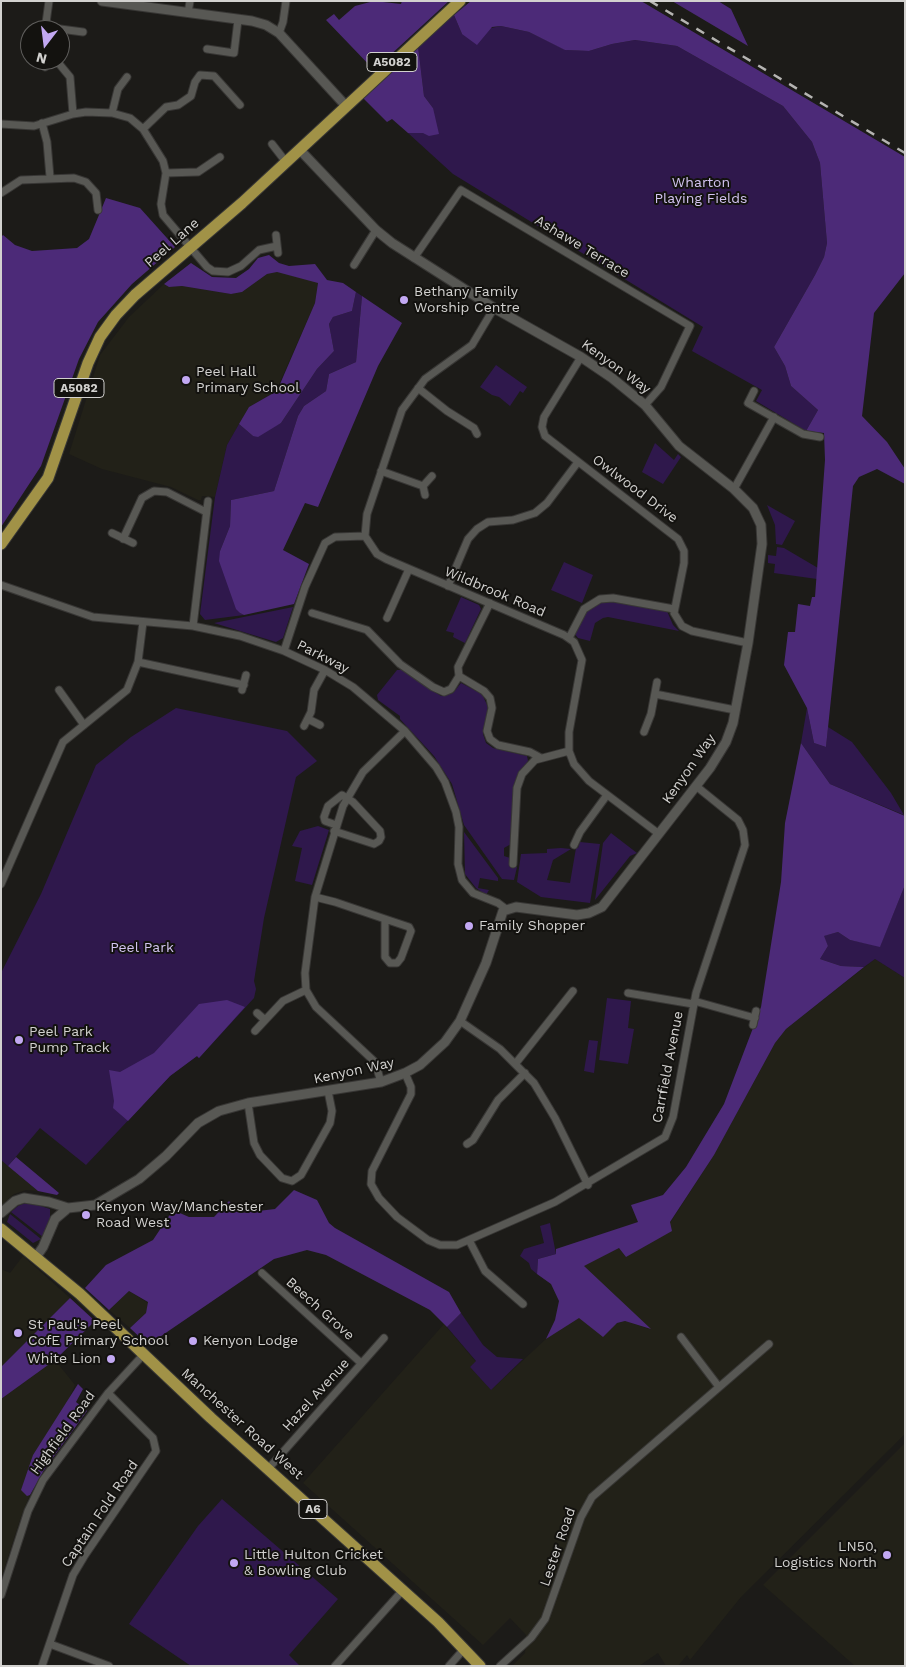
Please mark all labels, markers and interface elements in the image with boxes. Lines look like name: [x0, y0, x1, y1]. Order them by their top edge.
north arrow: [20, 20, 70, 70]
text: N: [34, 49, 48, 68]
road number: A5082: [367, 52, 417, 72]
park label: Wharton Playing Fields: [655, 175, 747, 208]
street label: Ashawe Terrace: [532, 212, 632, 282]
street label: Peel Lane: [141, 215, 203, 271]
place label: Bethany Family Worship Centre: [414, 284, 520, 316]
marker: Bethany Family Worship Centre: [398, 294, 410, 306]
street label: Kenyon Way: [578, 336, 654, 398]
place label: Peel Hall Primary School: [196, 364, 300, 397]
marker: Peel Hall Primary School: [180, 374, 192, 386]
road number: A5082: [54, 378, 104, 398]
street label: Owlwood Drive: [589, 451, 681, 527]
street label: Wildbrook Road: [442, 563, 548, 621]
street label: Parkway: [294, 637, 352, 677]
street label: Kenyon Way: [659, 731, 719, 807]
place label: Family Shopper: [479, 918, 585, 934]
marker: Family Shopper: [463, 920, 475, 932]
park label: Peel Park: [110, 940, 174, 956]
street label: Carrfield Avenue: [649, 1010, 687, 1124]
place label: Peel Park Pump Track: [29, 1024, 110, 1056]
marker: Peel Park Pump Track: [13, 1034, 25, 1046]
street label: Kenyon Way: [312, 1054, 396, 1088]
place label: Kenyon Way/Manchester Road West: [96, 1199, 263, 1232]
marker: Kenyon Way/Manchester Road West: [80, 1209, 92, 1221]
street label: Beech Grove: [282, 1274, 358, 1344]
place label: St Paul's Peel CofE Primary School: [28, 1317, 169, 1350]
marker: St Paul's Peel CofE Primary School: [12, 1327, 24, 1339]
place label: Kenyon Lodge: [203, 1333, 298, 1349]
marker: Kenyon Lodge: [187, 1335, 199, 1347]
place label: White Lion: [27, 1351, 101, 1367]
marker: White Lion: [105, 1353, 117, 1365]
street label: Hazel Avenue: [279, 1355, 353, 1435]
street label: Manchester Road West: [178, 1365, 306, 1483]
street label: Highfield Road: [27, 1388, 99, 1478]
street label: Captain Fold Road: [58, 1457, 142, 1571]
road number: A6: [299, 1500, 327, 1518]
street label: Lester Road: [537, 1505, 579, 1589]
place label: LN50, Logistics North: [774, 1539, 877, 1571]
place label: Little Hulton Cricket & Bowling Club: [244, 1547, 383, 1580]
marker: LN50, Logistics North: [881, 1549, 893, 1561]
marker: Little Hulton Cricket & Bowling Club: [228, 1557, 240, 1569]

